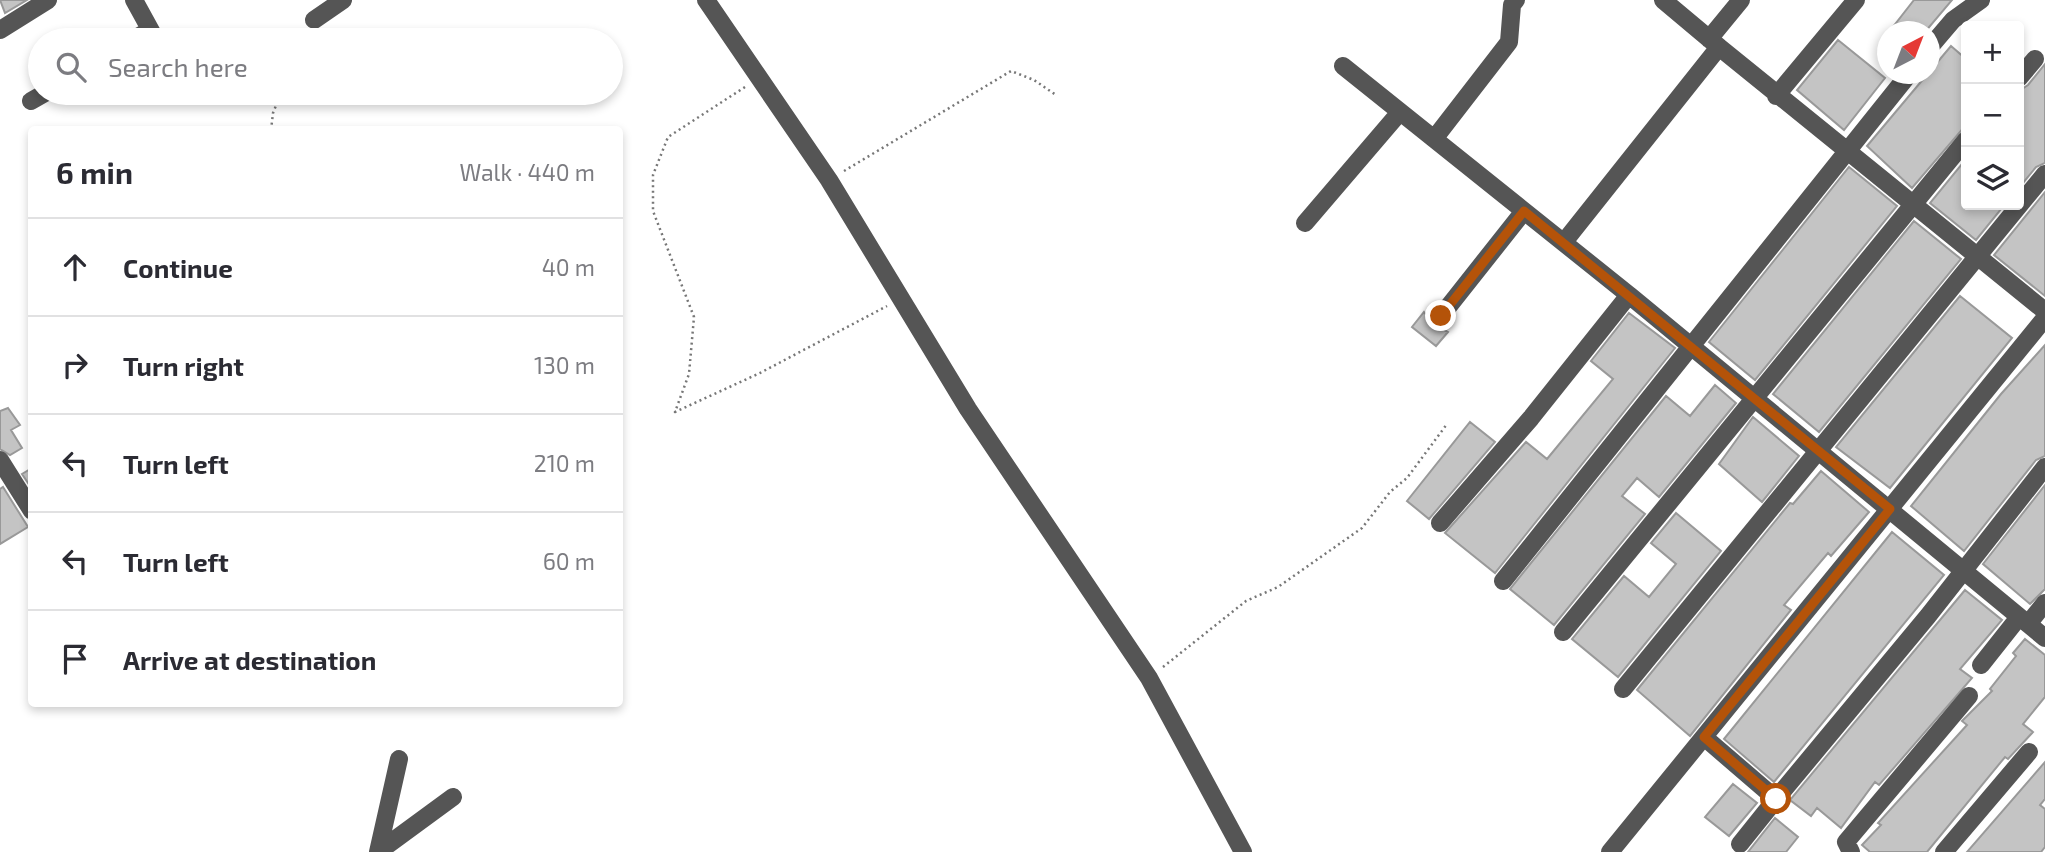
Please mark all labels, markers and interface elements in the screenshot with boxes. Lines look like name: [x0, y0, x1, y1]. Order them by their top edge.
north arrow: [1877, 21, 1940, 84]
map controls: [1961, 21, 2024, 210]
button: +: [1961, 21, 2024, 84]
search box: [28, 28, 623, 105]
icon: search: [52, 48, 90, 86]
text: Search here: [108, 51, 248, 82]
button: −: [1961, 84, 2024, 147]
button: layers: [1961, 147, 2024, 210]
text: 6 min: [56, 154, 133, 190]
text: Walk · 440 m: [459, 158, 595, 186]
icon: ahead: [56, 248, 94, 286]
text: Continue: [123, 252, 233, 283]
text: 40 m: [542, 253, 595, 281]
route end: [1425, 300, 1456, 331]
icon: right: [56, 346, 94, 384]
text: Turn right: [123, 350, 244, 381]
text: 130 m: [534, 351, 595, 379]
icon: left: [56, 444, 94, 482]
text: Turn left: [123, 448, 229, 479]
text: 210 m: [534, 449, 595, 477]
icon: left: [56, 542, 94, 580]
text: Turn left: [123, 546, 229, 577]
text: 60 m: [543, 547, 595, 575]
icon: arrive: [56, 640, 94, 678]
text: Arrive at destination: [123, 644, 376, 675]
route start: [1760, 783, 1791, 814]

